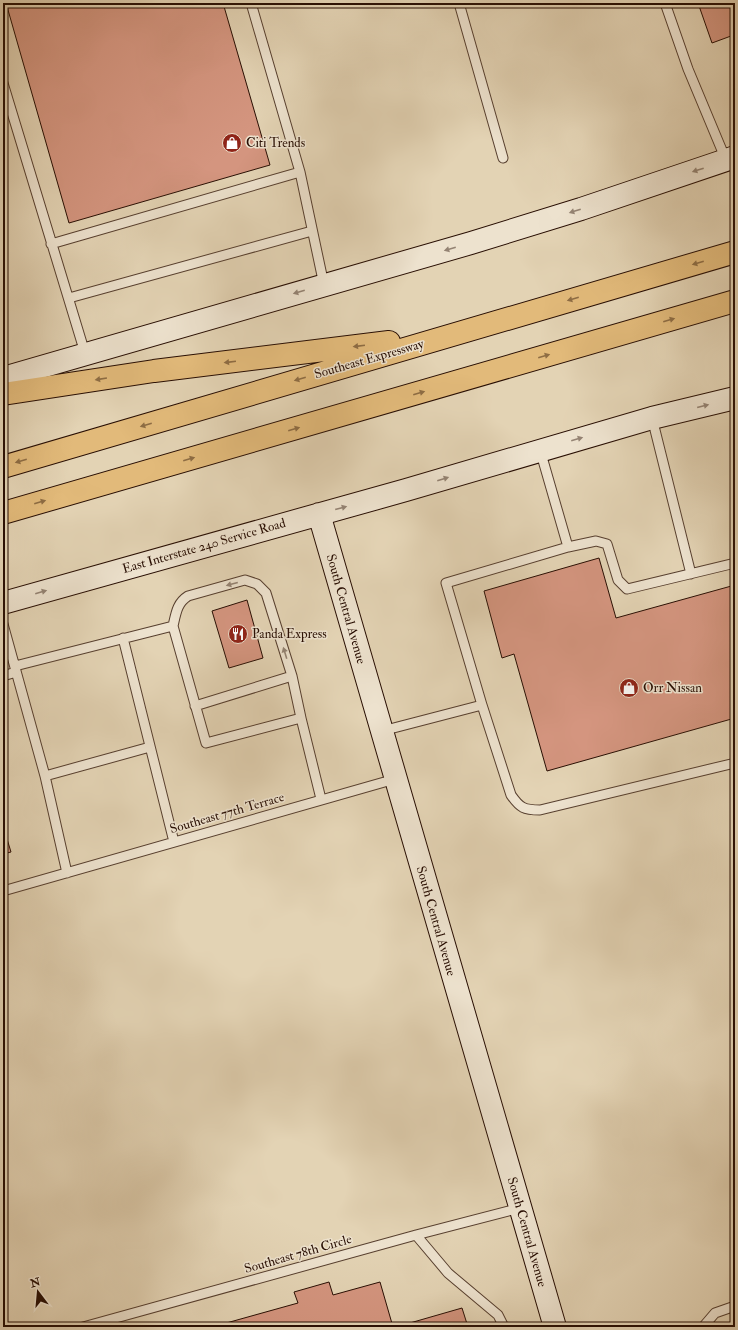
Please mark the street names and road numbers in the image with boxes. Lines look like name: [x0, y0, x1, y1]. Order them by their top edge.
street label: Southeast Expressway: [312, 336, 426, 383]
street label: East Interstate 240 Service Road: [121, 515, 288, 577]
street label: South Central Avenue: [323, 552, 370, 666]
street label: Southeast 77th Terrace: [168, 789, 287, 837]
street label: South Central Avenue: [413, 864, 460, 978]
street label: South Central Avenue: [504, 1175, 551, 1289]
street label: Southeast 78th Circle: [243, 1231, 354, 1277]

